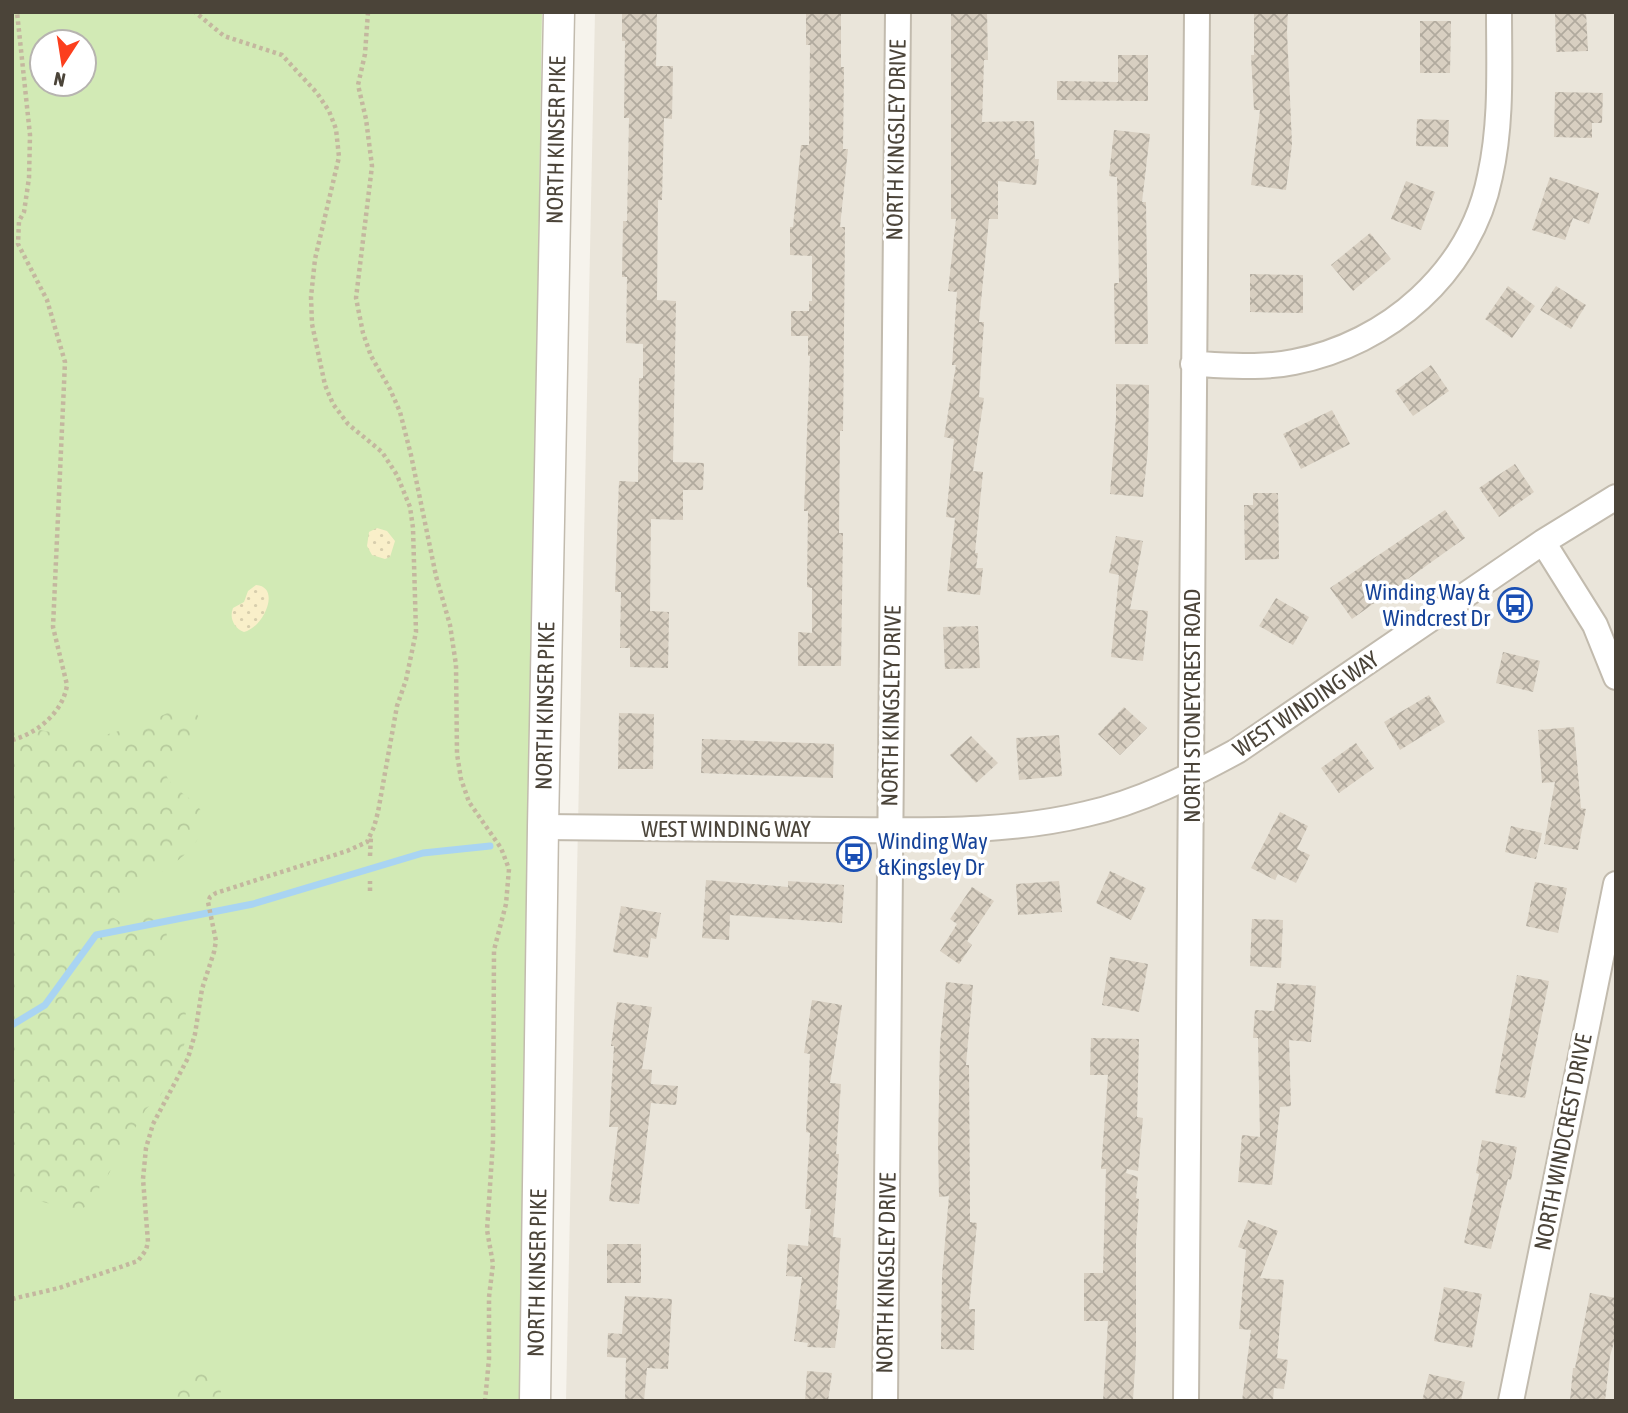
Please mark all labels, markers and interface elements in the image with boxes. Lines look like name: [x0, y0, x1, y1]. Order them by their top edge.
north arrow: [28, 28, 98, 98]
street label: NORTH KINGSLEY DRIVE: [881, 39, 911, 241]
street label: NORTH KINSER PIKE: [542, 56, 570, 224]
text: N: [52, 68, 67, 92]
place label: Winding Way & Windcrest Dr: [1365, 579, 1491, 631]
bus stop icon: Winding Way & Windcrest Dr: [1496, 586, 1534, 624]
street label: NORTH STONEYCREST ROAD: [1179, 589, 1205, 823]
street label: NORTH KINGSLEY DRIVE: [876, 605, 906, 807]
street label: NORTH KINSER PIKE: [531, 622, 559, 790]
street label: WEST WINDING WAY: [1228, 645, 1384, 762]
street label: WEST WINDING WAY: [641, 816, 812, 842]
place label: Winding Way &Kingsley Dr: [878, 828, 988, 880]
bus stop icon: Winding Way &Kingsley Dr: [835, 835, 873, 873]
street label: NORTH WINDCREST DRIVE: [1529, 1031, 1597, 1252]
street label: NORTH KINGSLEY DRIVE: [871, 1172, 901, 1374]
street label: NORTH KINSER PIKE: [523, 1189, 551, 1357]

